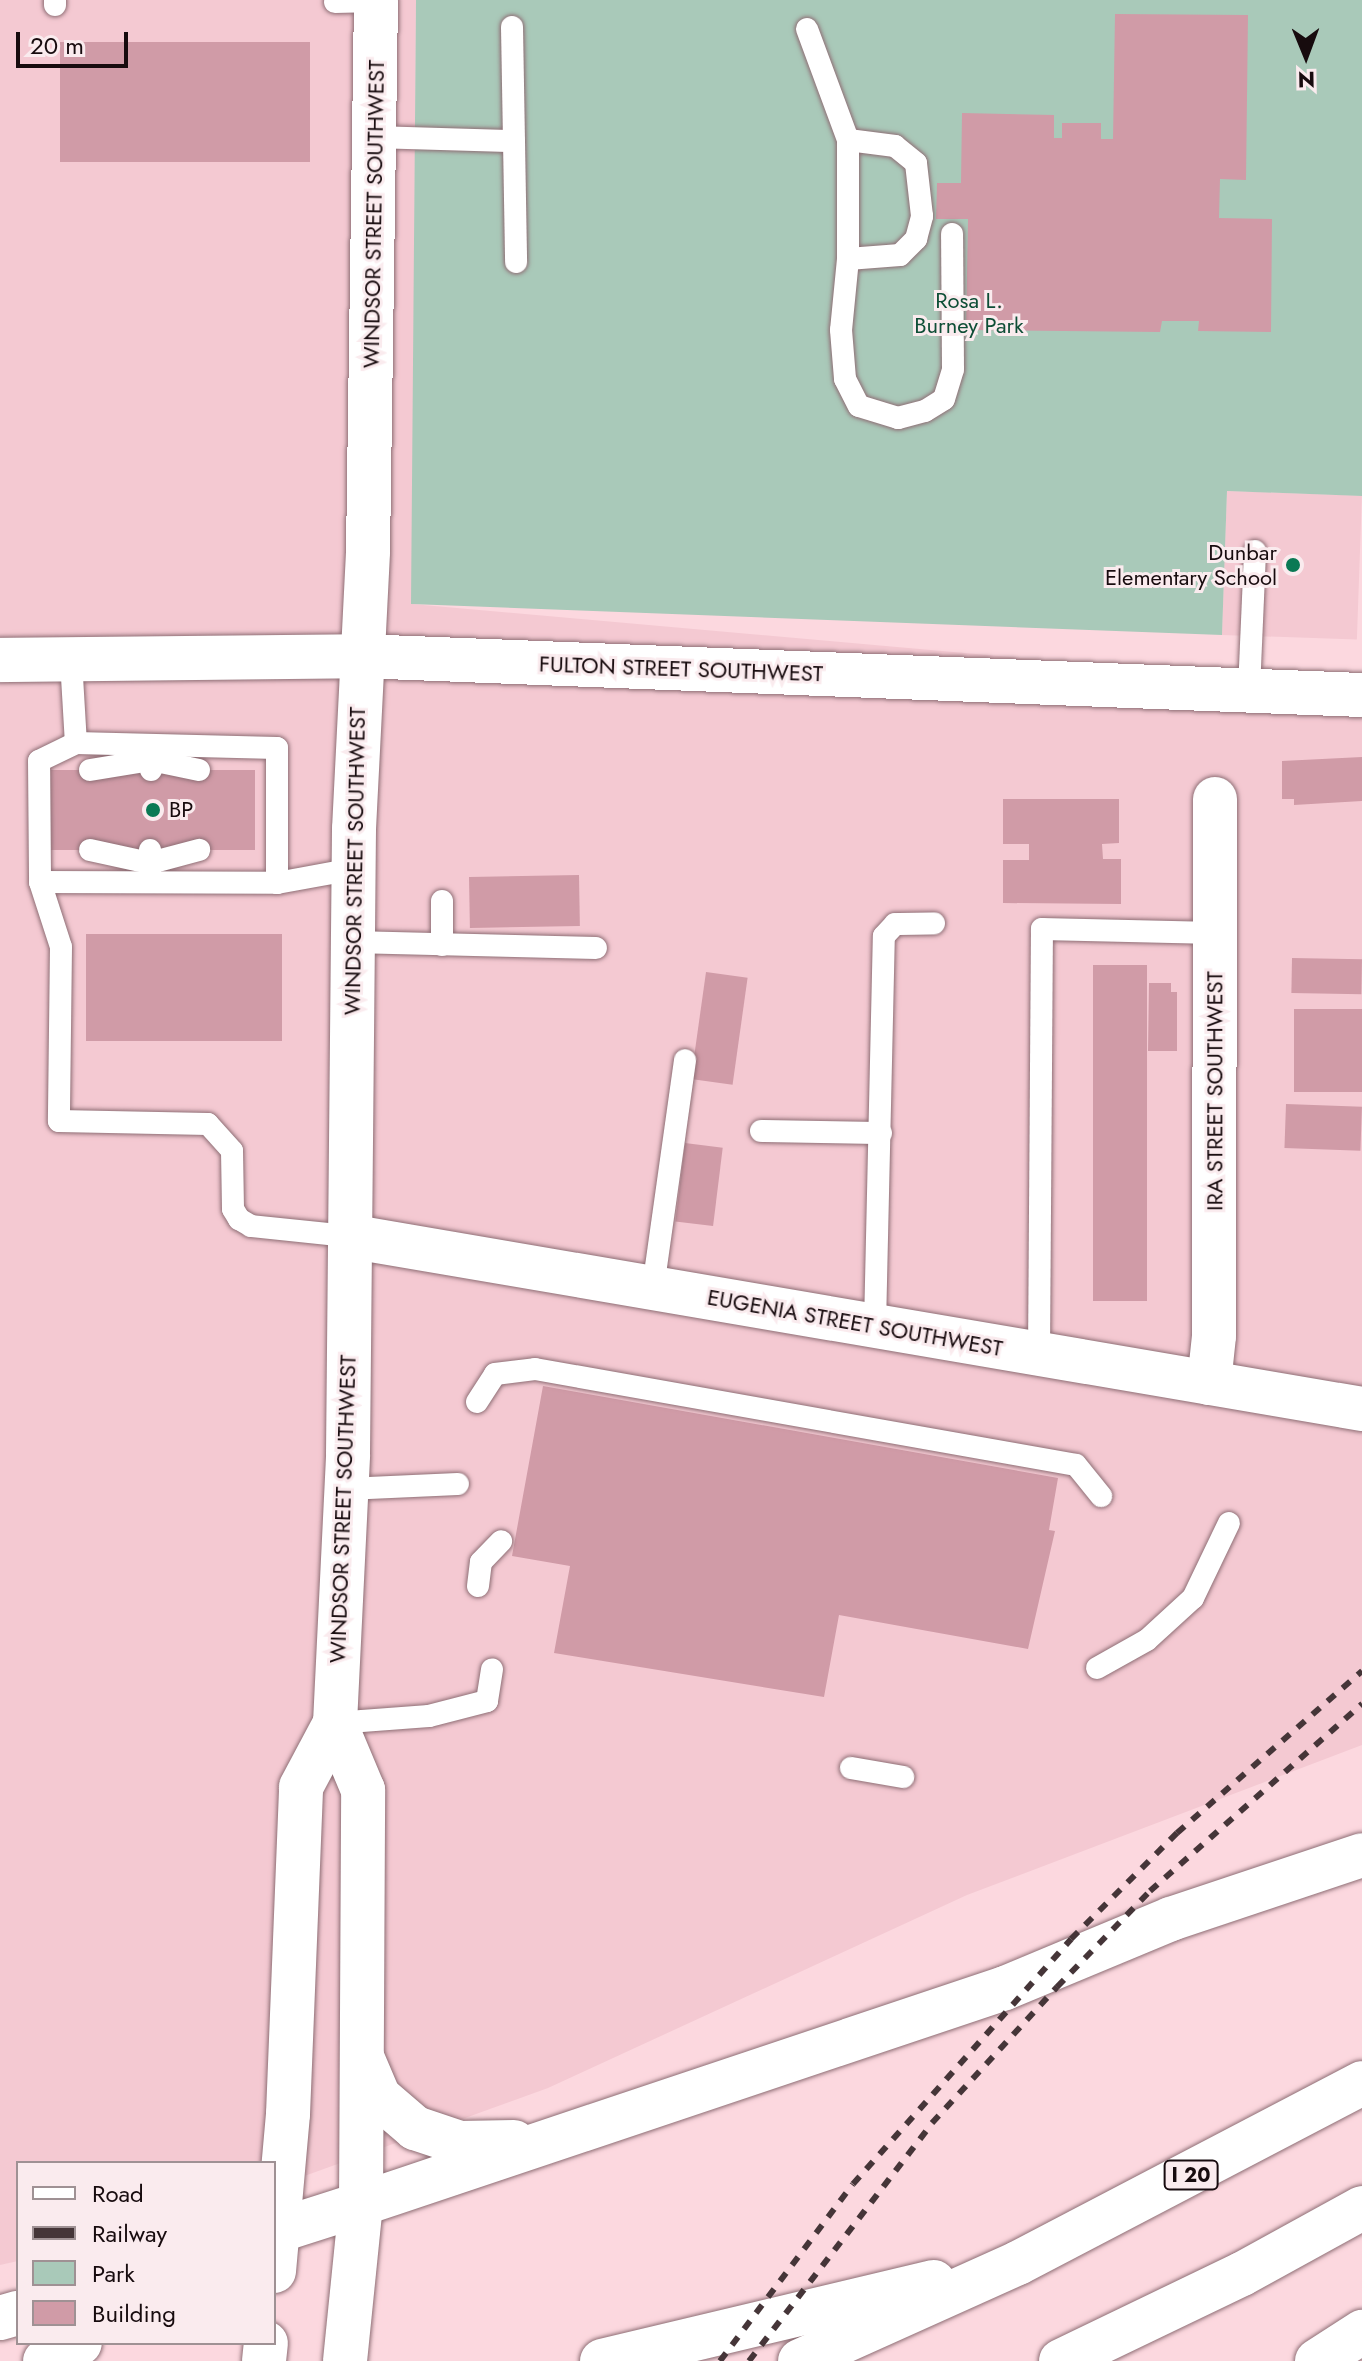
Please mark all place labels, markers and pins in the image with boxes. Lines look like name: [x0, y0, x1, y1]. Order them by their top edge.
place label: Dunbar Elementary School: [1105, 539, 1277, 590]
marker: Dunbar Elementary School: [1284, 556, 1302, 574]
place label: BP: [169, 797, 193, 823]
marker: BP: [144, 801, 162, 819]

